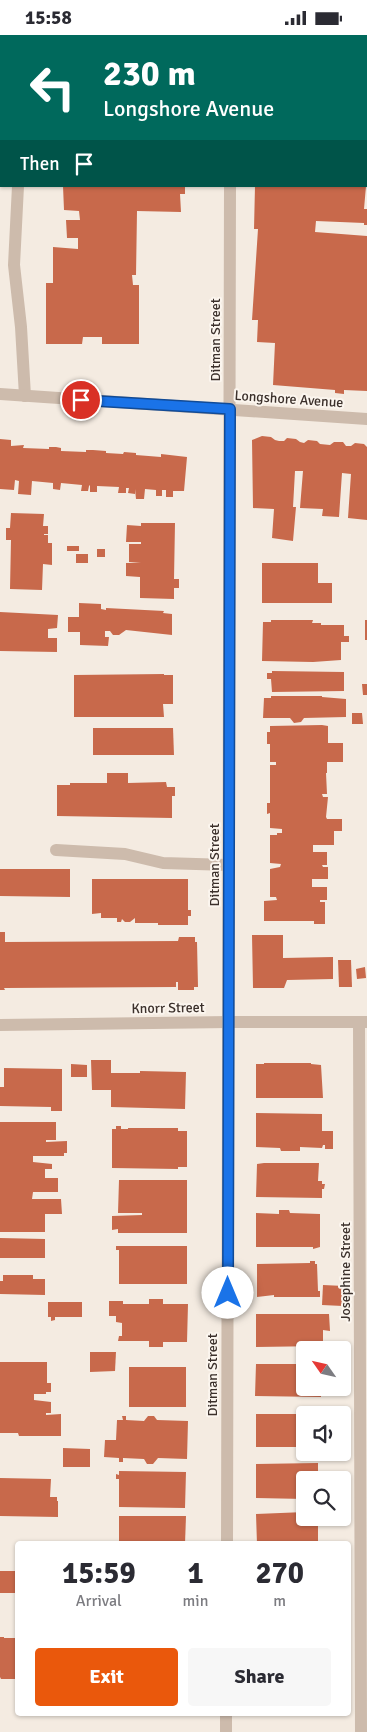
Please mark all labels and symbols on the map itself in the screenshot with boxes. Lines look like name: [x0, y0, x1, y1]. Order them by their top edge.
street label: Ditman Street: [207, 298, 224, 382]
pin: [60, 379, 102, 421]
street label: Longshore Avenue: [234, 387, 344, 411]
street label: Ditman Street: [206, 823, 223, 907]
street label: Knorr Street: [131, 999, 205, 1017]
street label: Josephine Street: [337, 1222, 354, 1322]
position arrow: [201, 1266, 253, 1318]
street label: Ditman Street: [204, 1333, 221, 1417]
north arrow: [296, 1341, 351, 1396]

